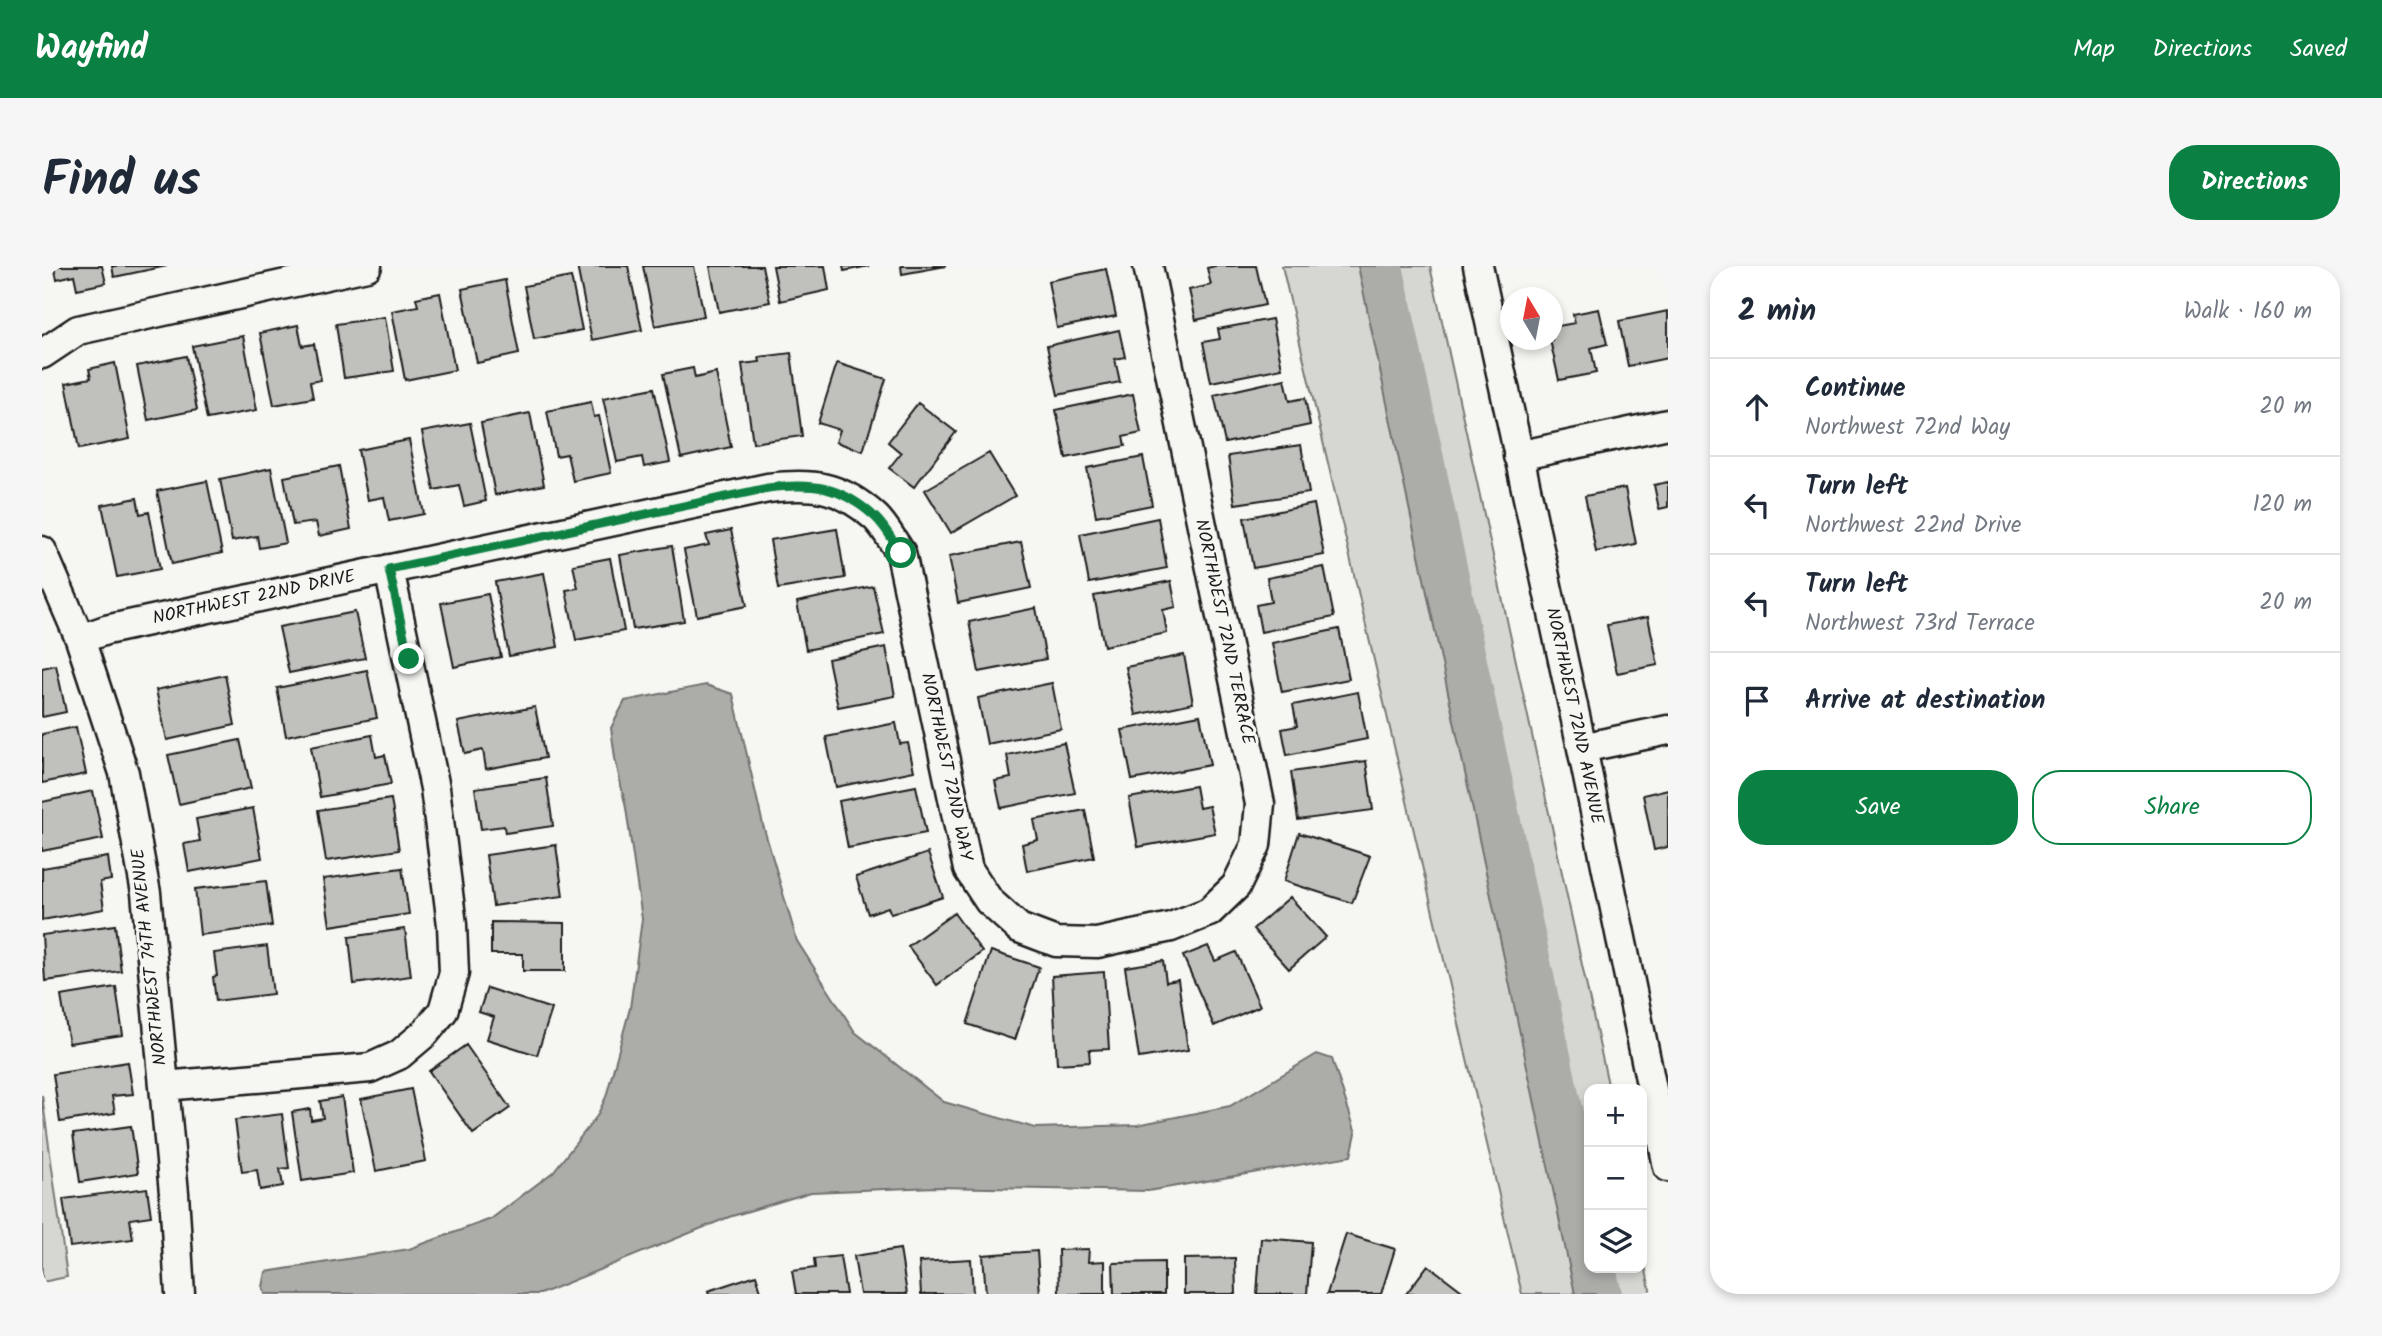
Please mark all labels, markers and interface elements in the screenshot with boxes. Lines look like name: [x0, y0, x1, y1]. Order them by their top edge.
text: Wayfind: [35, 23, 148, 76]
text: Map: [2073, 30, 2115, 69]
text: Directions: [2153, 30, 2252, 69]
text: Saved: [2290, 30, 2347, 69]
text: Find us: [42, 143, 200, 221]
button: Directions: [2169, 145, 2340, 220]
north arrow: [1500, 287, 1563, 350]
text: 2 min: [1738, 288, 1816, 336]
text: Walk · 160 m: [2184, 294, 2312, 330]
text: Continue: [1805, 368, 1906, 410]
icon: ahead: [1738, 388, 1776, 426]
text: 20 m: [2260, 389, 2312, 425]
text: Northwest 72nd Way: [1805, 410, 2010, 446]
text: Turn left: [1805, 466, 1908, 508]
icon: left: [1738, 486, 1776, 524]
text: 120 m: [2252, 487, 2312, 523]
text: Northwest 22nd Drive: [1805, 508, 2021, 544]
street label: NORTHWEST 72ND TERRACE: [1186, 517, 1262, 748]
route start: [885, 537, 916, 568]
street label: NORTHWEST 22ND DRIVE: [150, 562, 358, 634]
text: Turn left: [1805, 564, 1908, 606]
icon: left: [1738, 584, 1776, 622]
text: 20 m: [2260, 585, 2312, 621]
street label: NORTHWEST 72ND AVENUE: [1537, 605, 1611, 827]
text: Northwest 73rd Terrace: [1805, 606, 2035, 642]
route end: [393, 643, 424, 674]
street label: NORTHWEST 72ND WAY: [912, 670, 980, 864]
text: Arrive at destination: [1805, 680, 2045, 722]
icon: arrive: [1738, 682, 1776, 720]
button: Save: [1738, 770, 2018, 845]
button: Share: [2032, 770, 2312, 845]
street label: NORTHWEST 74TH AVENUE: [124, 847, 176, 1067]
map controls: [1584, 1084, 1647, 1273]
button: +: [1584, 1084, 1647, 1147]
button: −: [1584, 1147, 1647, 1210]
button: layers: [1584, 1210, 1647, 1273]

